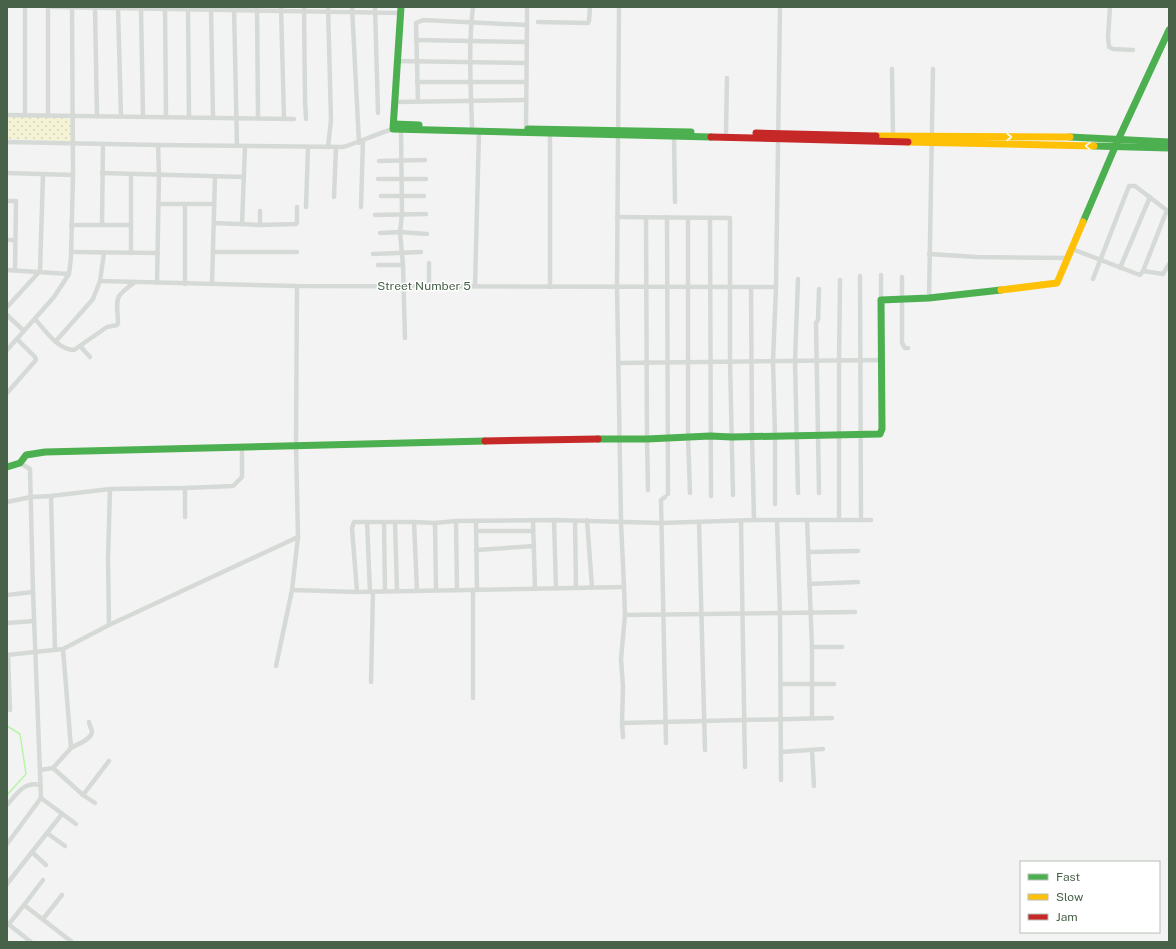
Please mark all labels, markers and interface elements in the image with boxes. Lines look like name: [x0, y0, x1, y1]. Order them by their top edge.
one-way arrow: [1006, 133, 1012, 141]
one-way arrow: [1085, 141, 1091, 150]
street label: Street Number 5: [377, 279, 471, 293]
legend: [1020, 861, 1160, 933]
text: Fast: [1056, 870, 1081, 884]
text: Slow: [1056, 890, 1084, 904]
text: Jam: [1056, 910, 1078, 924]

